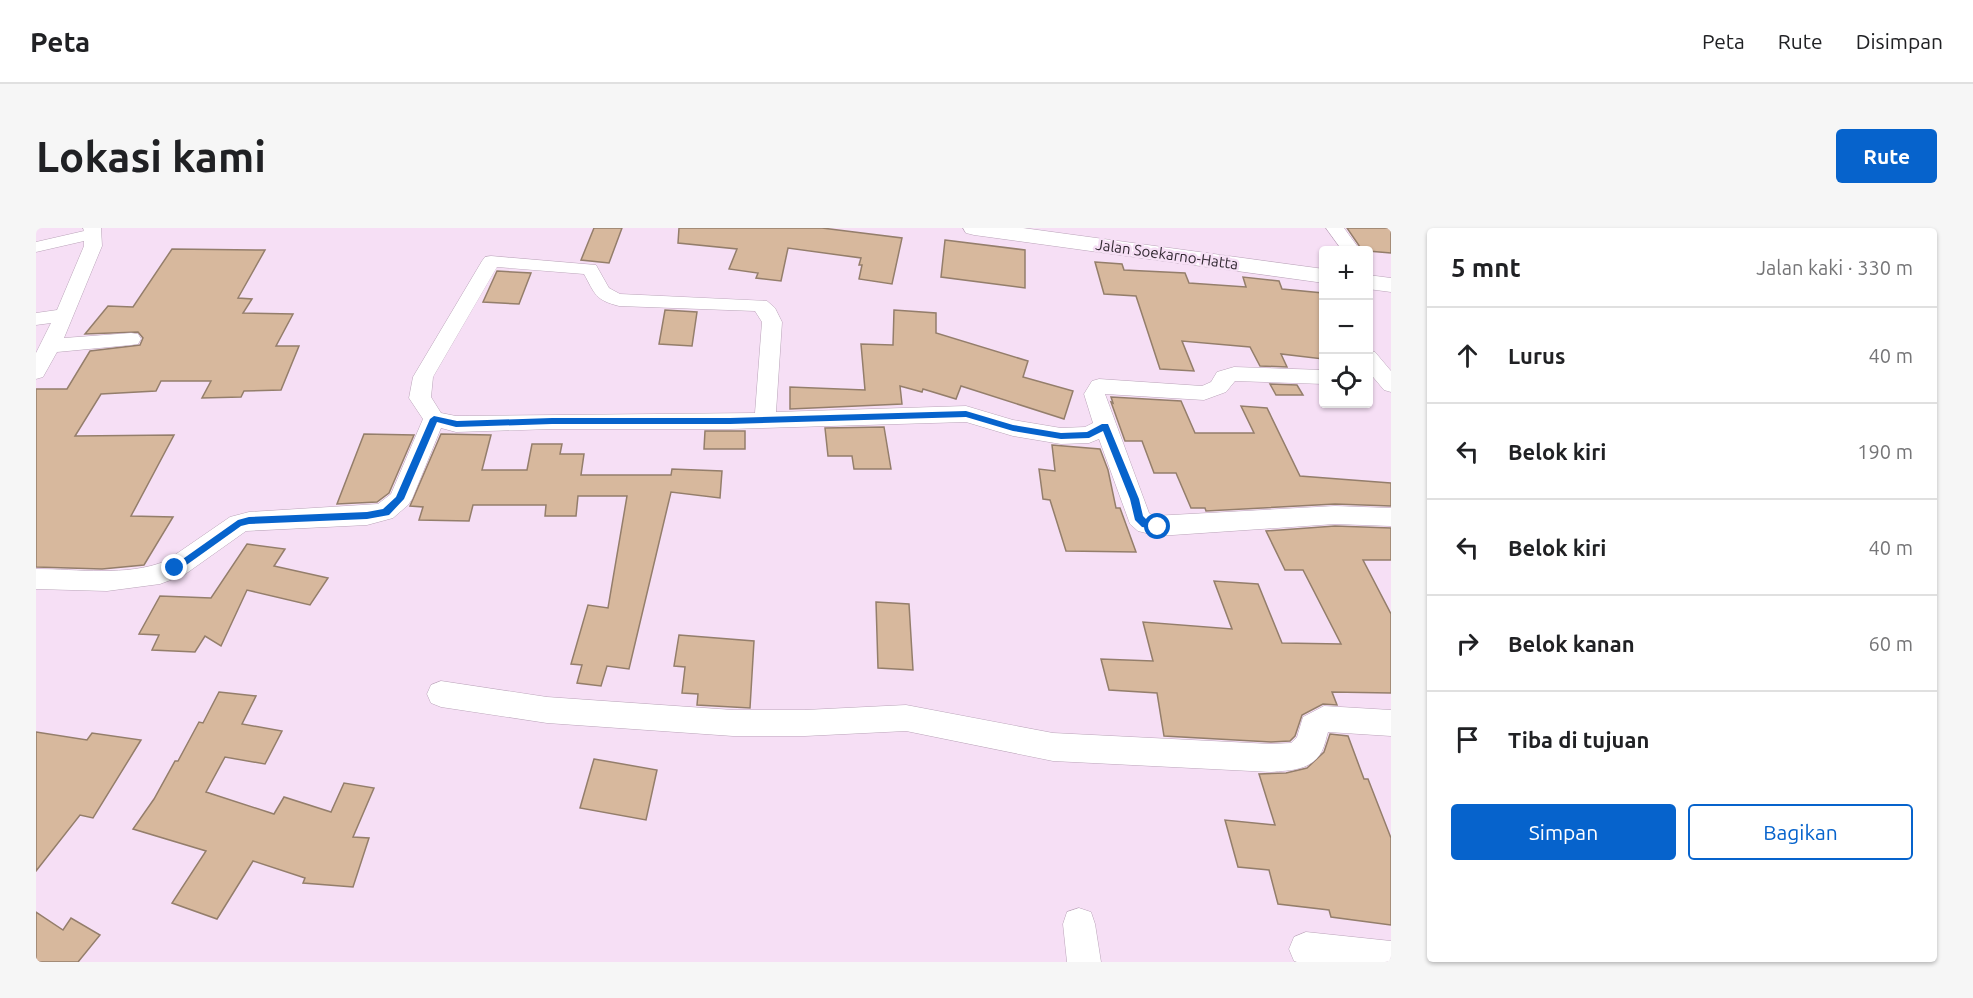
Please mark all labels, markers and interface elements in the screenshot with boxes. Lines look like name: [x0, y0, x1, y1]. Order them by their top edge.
text: Peta: [30, 26, 90, 57]
text: Peta: [1702, 29, 1745, 53]
text: Rute: [1778, 29, 1823, 53]
text: Disimpan: [1856, 29, 1943, 53]
button: Rute: [1836, 129, 1937, 183]
text: Lokasi kami: [36, 133, 266, 180]
street label: Jalan Soekarno-Hatta: [1095, 236, 1239, 272]
map controls: [1319, 246, 1373, 408]
button: +: [1319, 246, 1373, 300]
text: 5 mnt: [1451, 253, 1521, 282]
text: Jalan kaki · 330 m: [1756, 256, 1913, 279]
button: −: [1319, 300, 1373, 354]
icon: ahead: [1451, 339, 1484, 372]
text: Lurus: [1508, 343, 1565, 368]
text: 40 m: [1869, 344, 1913, 367]
button: locate: [1319, 354, 1373, 408]
icon: left: [1451, 435, 1484, 468]
text: Belok kiri: [1508, 439, 1606, 464]
text: 190 m: [1857, 440, 1913, 463]
route start: [1144, 513, 1170, 539]
icon: left: [1451, 531, 1484, 564]
text: Belok kiri: [1508, 535, 1606, 560]
text: 40 m: [1869, 536, 1913, 559]
route end: [161, 554, 187, 580]
icon: right: [1451, 627, 1484, 660]
text: Belok kanan: [1508, 631, 1635, 656]
text: 60 m: [1869, 632, 1913, 655]
icon: arrive: [1451, 723, 1484, 756]
text: Tiba di tujuan: [1508, 727, 1649, 752]
button: Simpan: [1451, 804, 1676, 860]
button: Bagikan: [1688, 804, 1913, 860]

